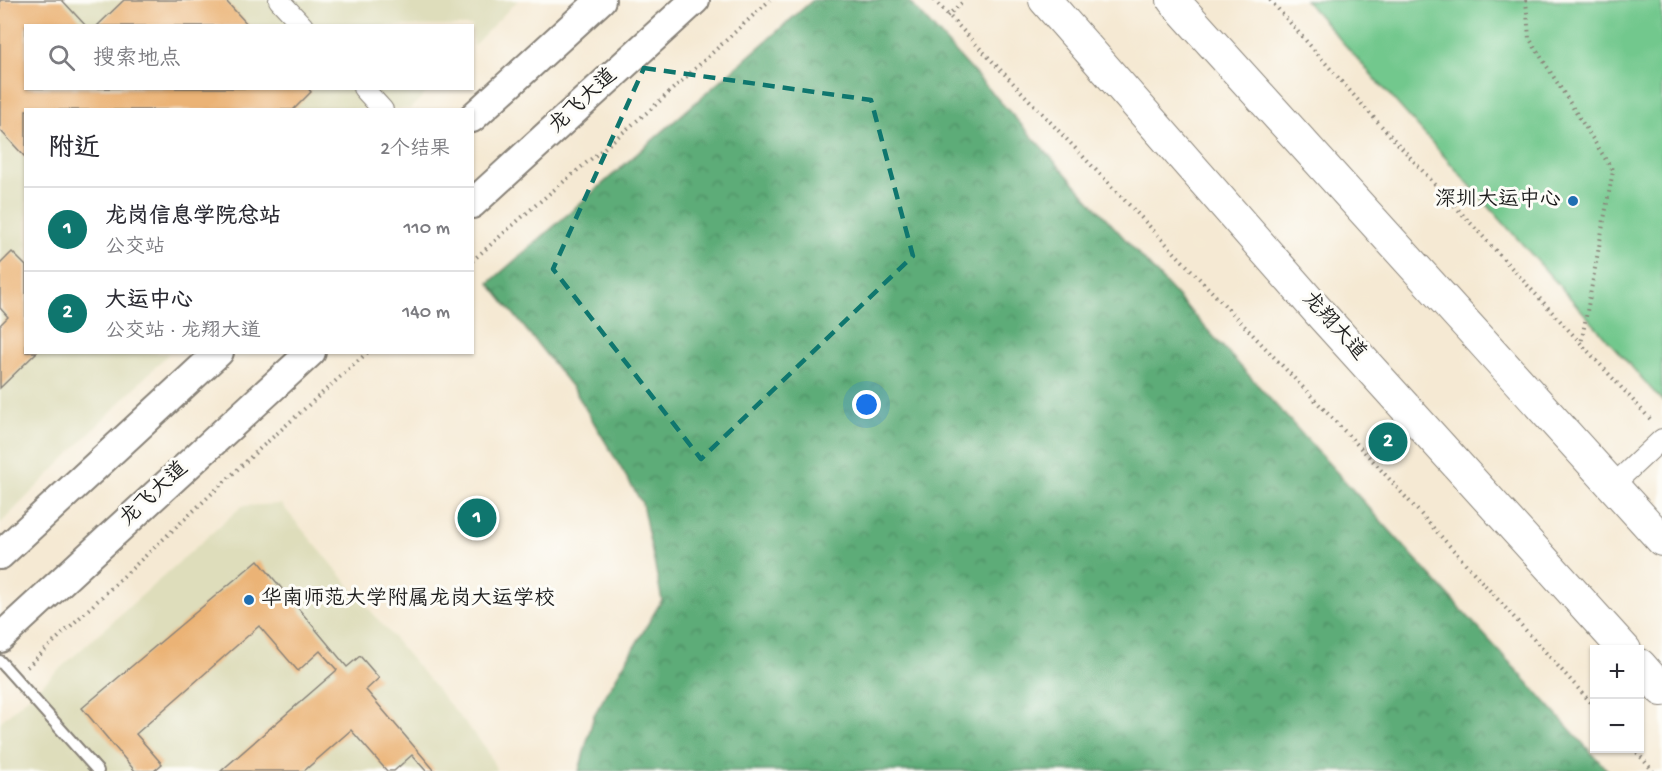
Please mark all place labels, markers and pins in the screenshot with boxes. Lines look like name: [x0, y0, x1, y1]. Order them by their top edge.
place label: 深圳大运中心: [1435, 187, 1561, 214]
marker: 深圳大运中心: [1566, 194, 1580, 208]
pin: 2: [1368, 420, 1408, 464]
pin: 1: [458, 496, 496, 540]
place label: 华南师范大学附属龙岗大运学校: [261, 586, 555, 613]
marker: 华南师范大学附属龙岗大运学校: [242, 593, 256, 607]

